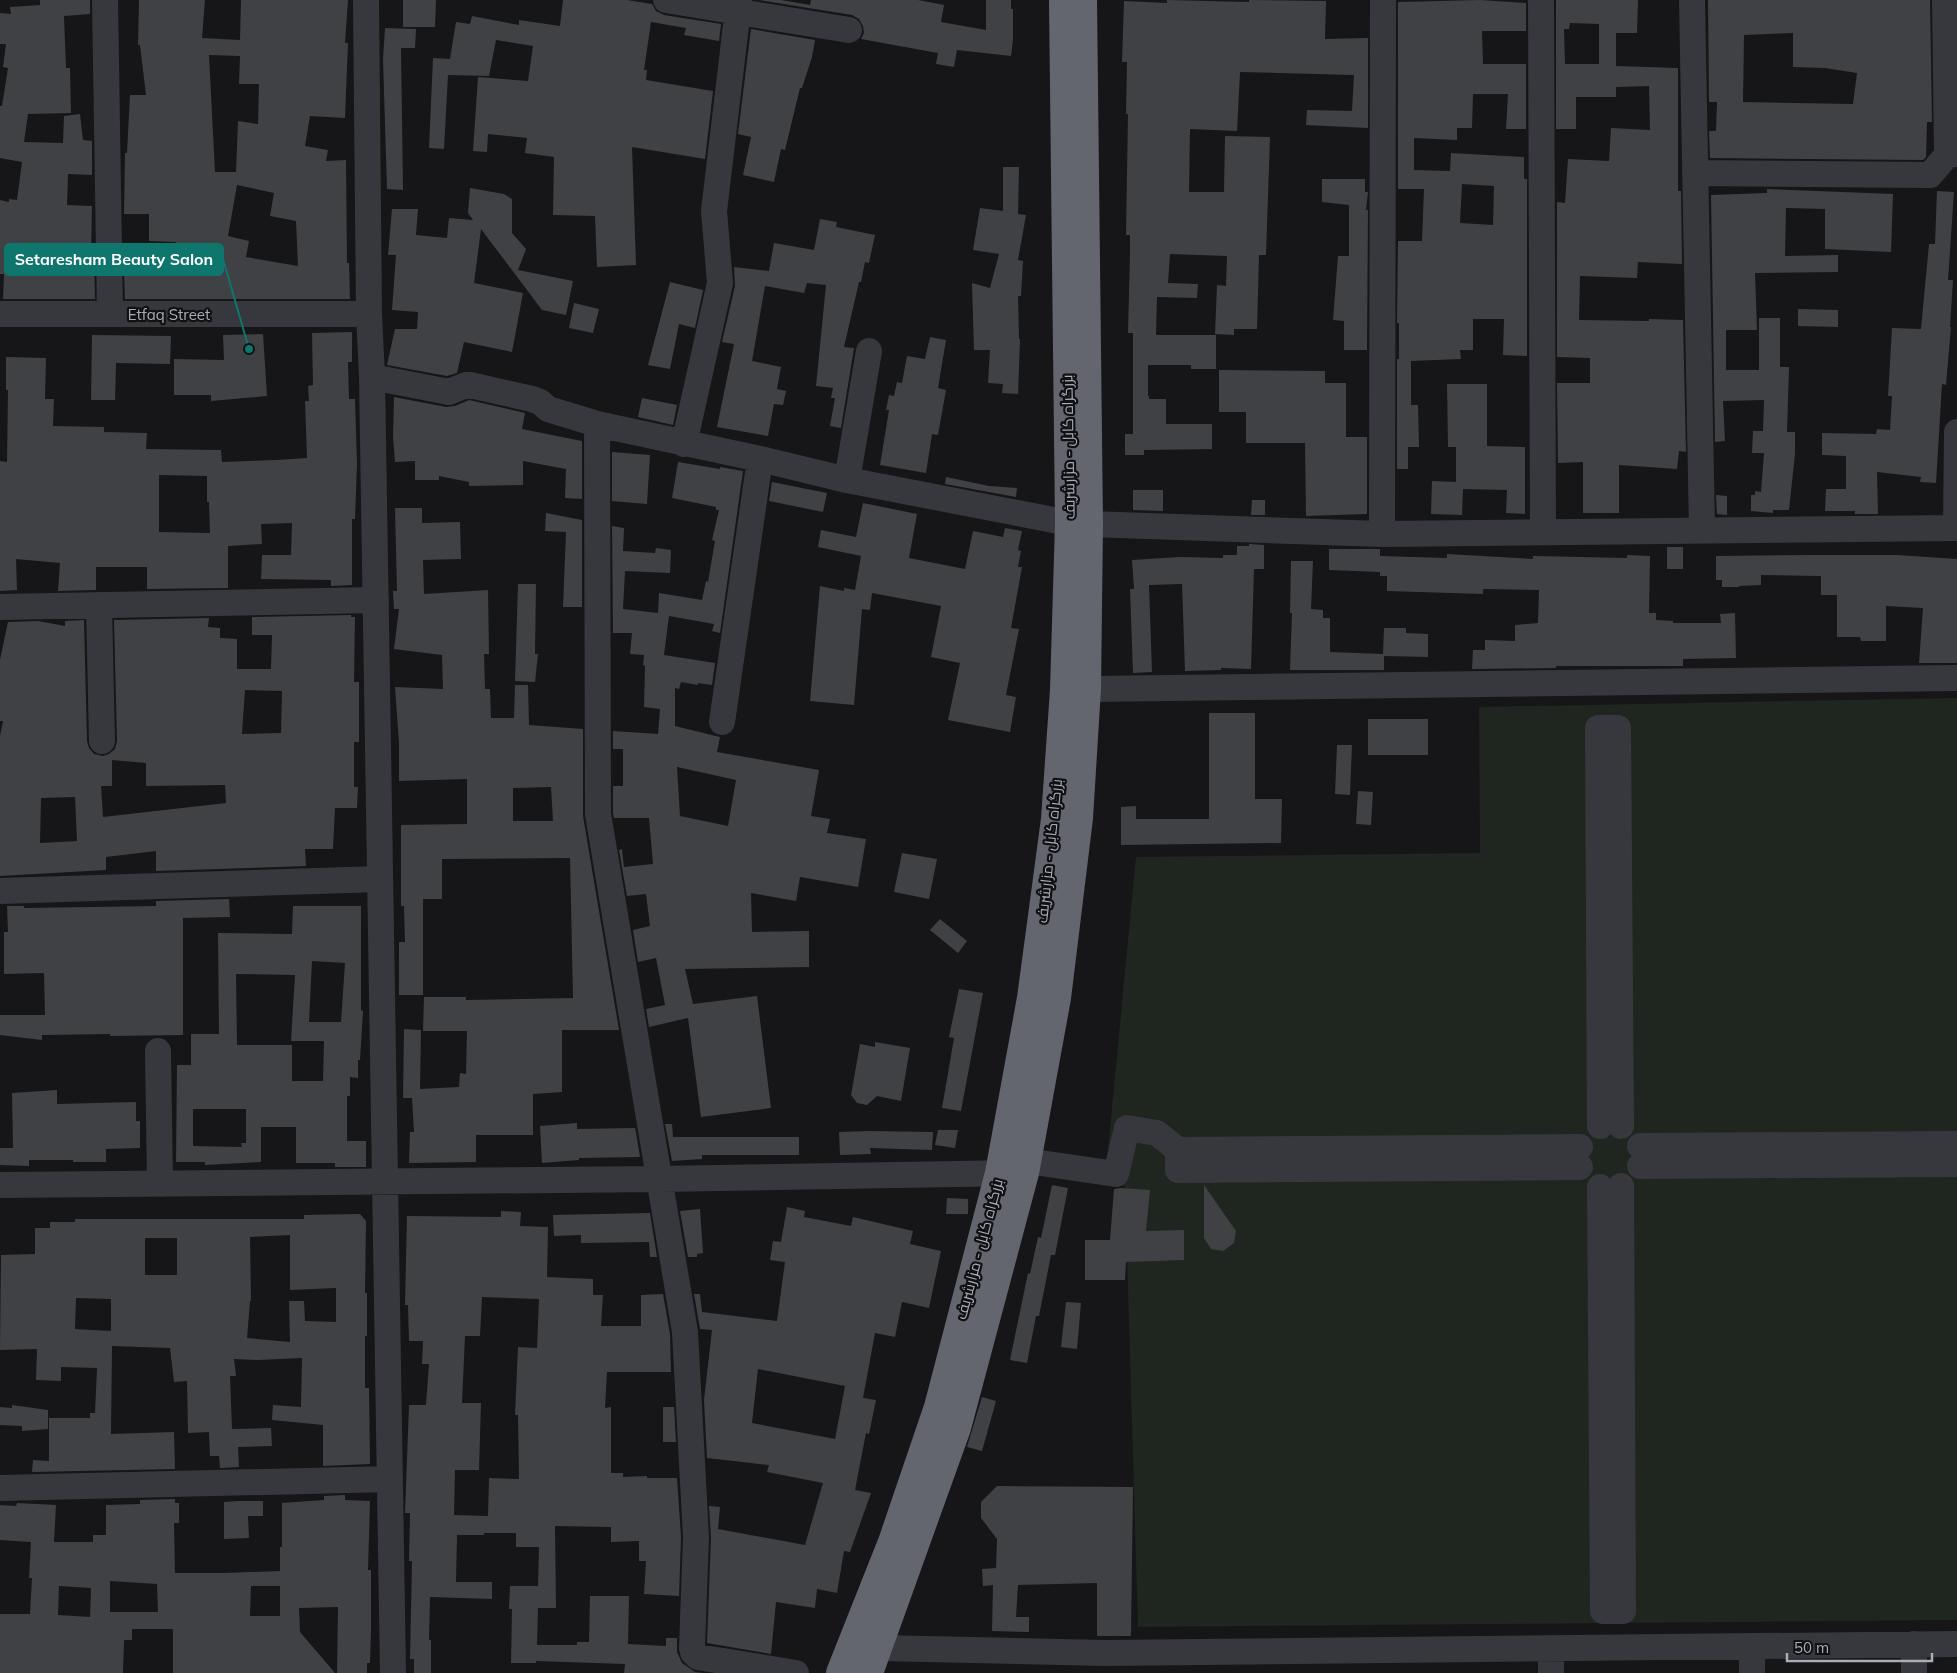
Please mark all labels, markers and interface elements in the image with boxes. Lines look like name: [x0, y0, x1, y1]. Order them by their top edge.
callout: Setaresham Beauty Salon: [5, 244, 223, 275]
text: Setaresham Beauty Salon: [15, 249, 213, 269]
street label: Etfaq Street: [128, 305, 210, 324]
street label: بزرگراه کابل - مزارشریف: [1057, 374, 1080, 520]
street label: بزرگراه کابل - مزارشریف: [1032, 778, 1067, 924]
street label: بزرگراه کابل - مزارشریف: [951, 1177, 1008, 1322]
scale bar: [1787, 1630, 1932, 1662]
text: 50 m: [1794, 1638, 1829, 1657]

